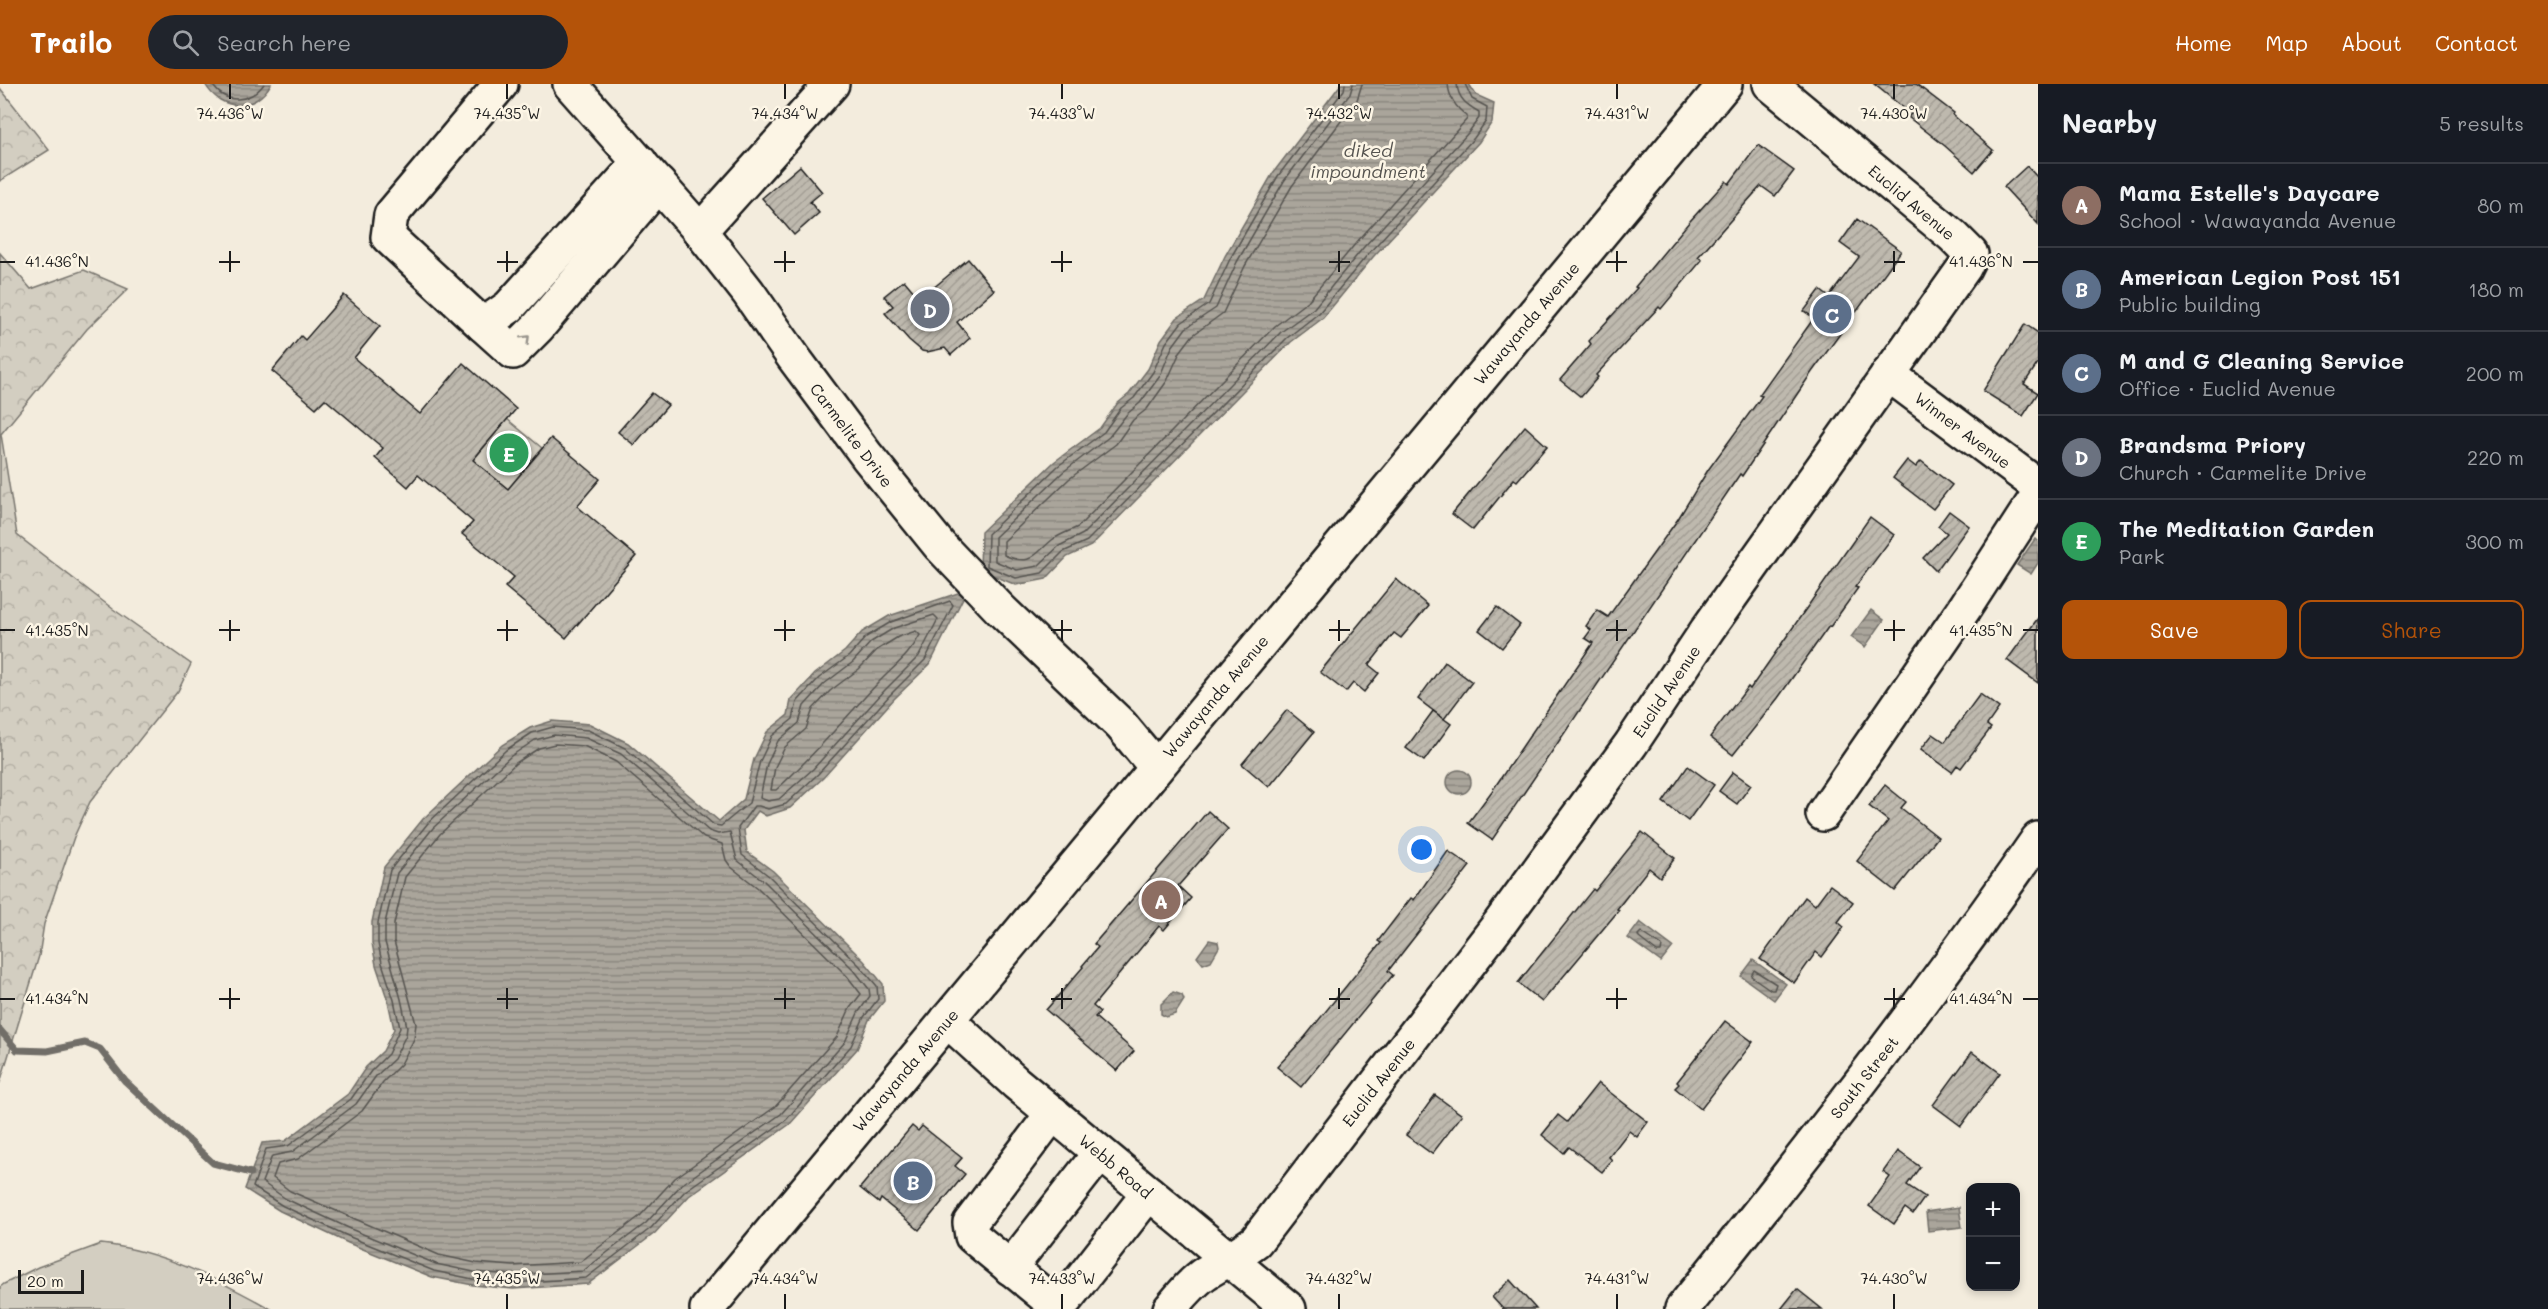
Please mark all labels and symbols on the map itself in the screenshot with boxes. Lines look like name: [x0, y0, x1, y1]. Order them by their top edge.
text: 74.436°W: [196, 103, 264, 123]
text: 74.435°W: [474, 103, 540, 123]
text: 74.434°W: [752, 103, 818, 123]
text: 74.433°W: [1029, 103, 1095, 123]
text: 74.432°W: [1306, 103, 1372, 123]
text: 74.431°W: [1585, 103, 1649, 123]
text: 74.430°W: [1860, 103, 1928, 123]
water label: diked impoundment: [1310, 138, 1426, 183]
street label: Euclid Avenue: [1864, 160, 1960, 244]
text: 41.436°N: [25, 251, 89, 271]
text: 41.436°N: [1949, 251, 2013, 271]
street label: Wawayanda Avenue: [1468, 257, 1584, 389]
pin: D: [910, 286, 950, 332]
pin: C: [1812, 292, 1852, 336]
one-way arrow: [519, 335, 529, 346]
street label: Carmelite Drive: [806, 379, 898, 491]
street label: Winner Avenue: [1911, 387, 2015, 473]
pin: E: [490, 430, 528, 476]
text: 41.435°N: [25, 620, 89, 640]
text: 41.435°N: [1949, 620, 2013, 640]
street label: Wawayanda Avenue: [1157, 630, 1273, 762]
street label: Euclid Avenue: [1627, 641, 1705, 741]
your location: [1407, 835, 1436, 864]
pin: A: [1142, 878, 1180, 922]
text: 41.434°N: [25, 988, 89, 1008]
text: 41.434°N: [1949, 988, 2013, 1008]
street label: Wawayanda Avenue: [847, 1004, 963, 1136]
street label: South Street: [1825, 1031, 1903, 1123]
street label: Euclid Avenue: [1337, 1033, 1419, 1131]
street label: Webb Road: [1075, 1129, 1157, 1203]
pin: B: [894, 1158, 932, 1204]
scale bar: [18, 1267, 84, 1294]
text: 74.436°W: [196, 1268, 264, 1288]
text: 74.435°W: [474, 1268, 540, 1288]
text: 74.434°W: [752, 1268, 818, 1288]
text: 74.433°W: [1029, 1268, 1095, 1288]
text: 74.432°W: [1306, 1268, 1372, 1288]
text: 74.431°W: [1585, 1268, 1649, 1288]
text: 74.430°W: [1860, 1268, 1928, 1288]

